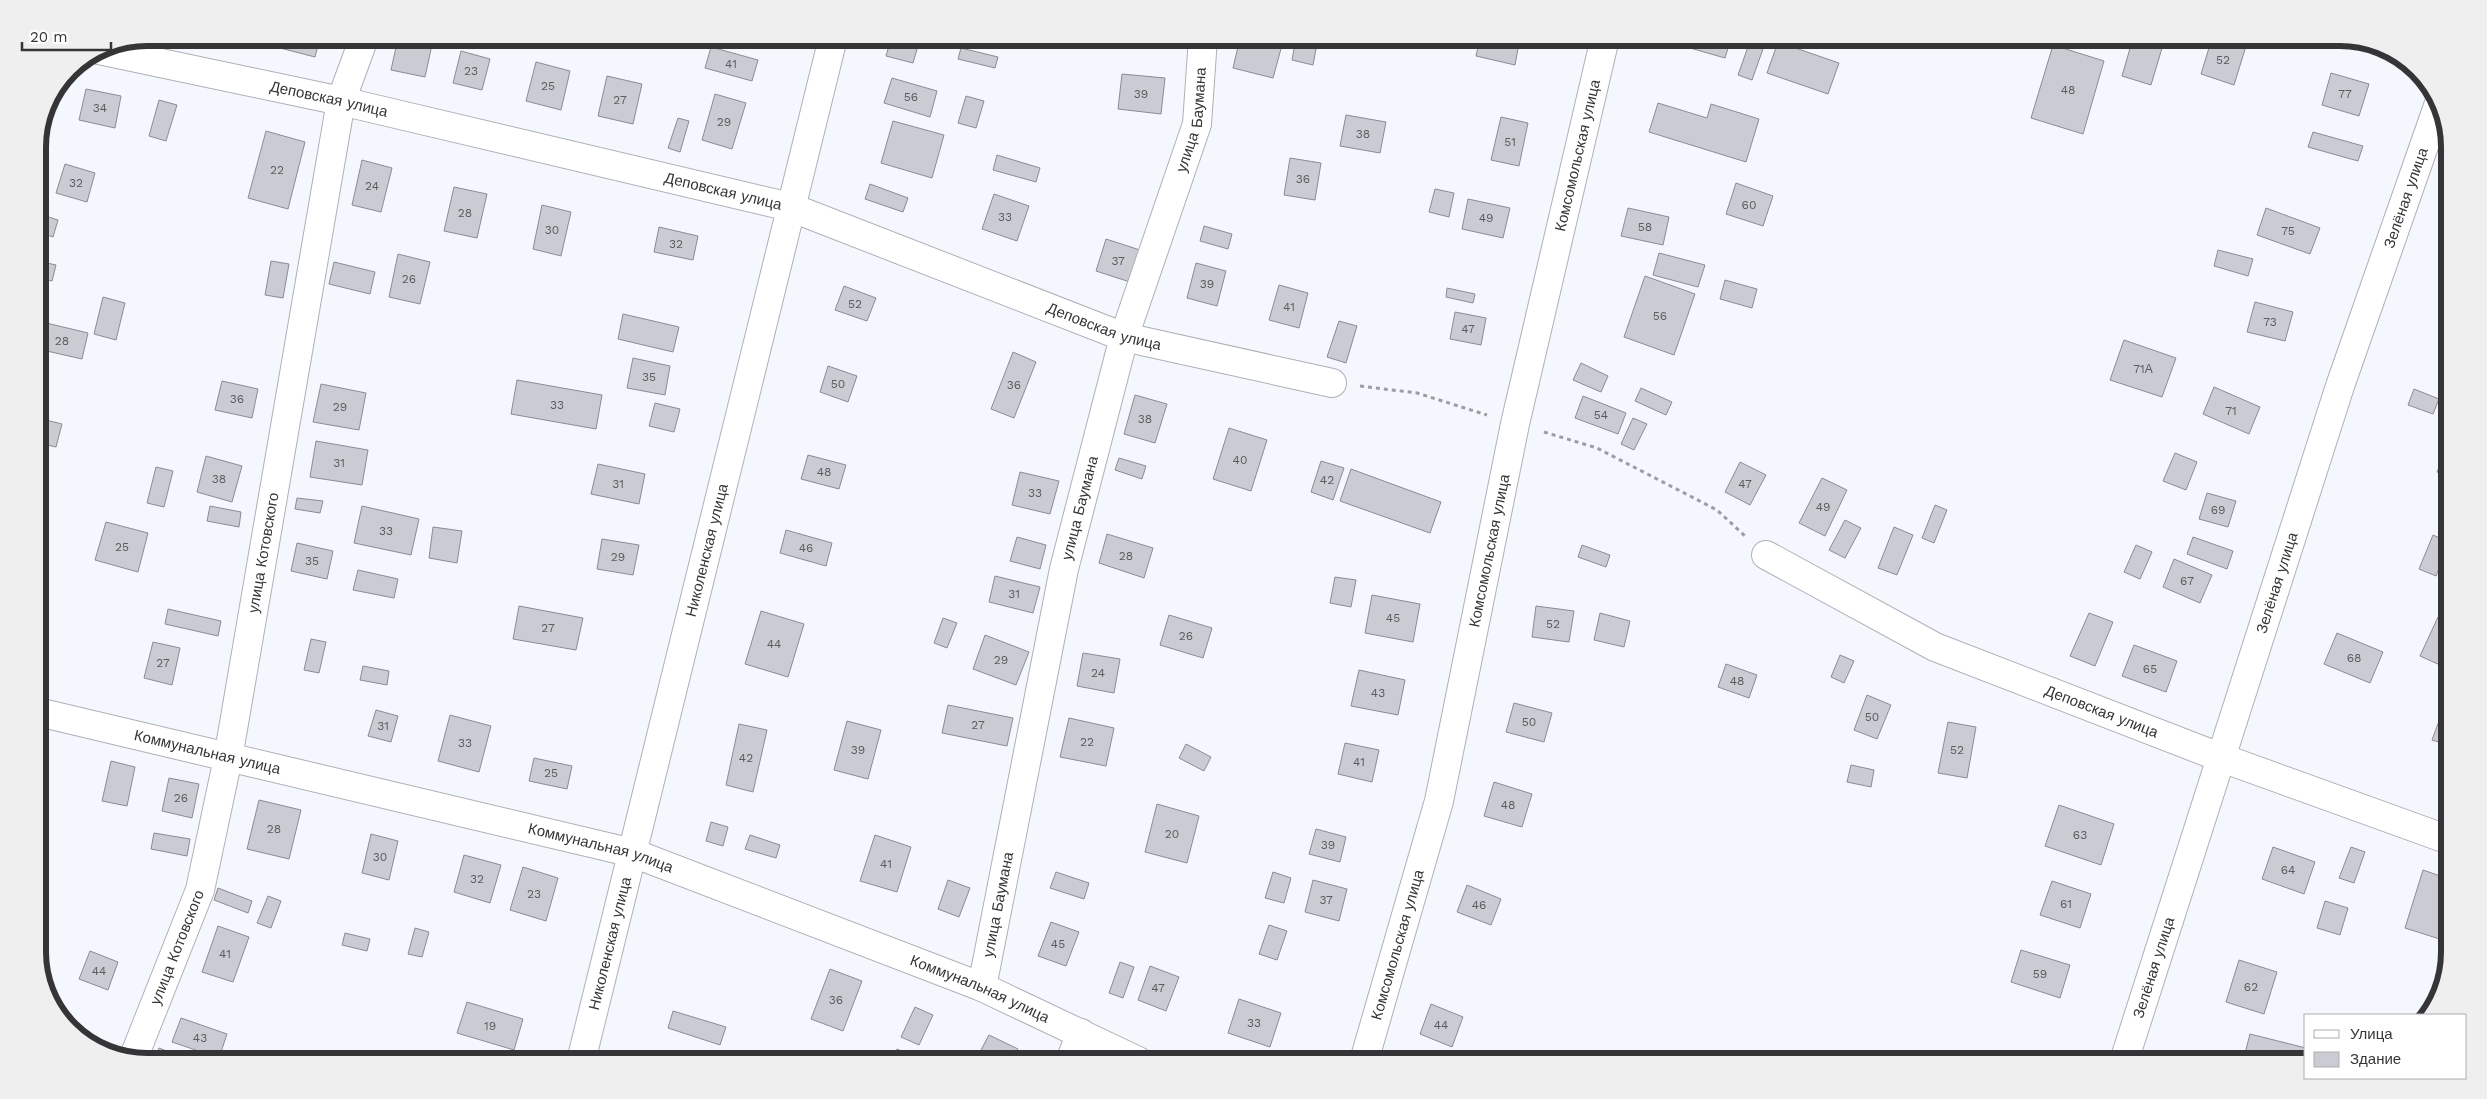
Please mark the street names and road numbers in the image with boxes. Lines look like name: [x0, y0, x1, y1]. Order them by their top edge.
street label: улица Баумана: [1172, 66, 1210, 174]
street label: Деповская улица: [268, 77, 390, 121]
street label: Комсомольская улица: [1551, 77, 1604, 233]
street label: Зелёная улица: [2380, 145, 2432, 251]
street label: Деповская улица: [663, 169, 784, 214]
street label: Деповская улица: [1044, 299, 1164, 354]
street label: улица Баумана: [1058, 453, 1102, 562]
street label: Комсомольская улица: [1465, 472, 1514, 629]
street label: Николенская улица: [682, 481, 732, 619]
street label: улица Котовского: [244, 491, 283, 614]
street label: Зелёная улица: [2252, 529, 2302, 636]
street label: Деповская улица: [2042, 681, 2161, 742]
street label: Коммунальная улица: [132, 726, 283, 778]
street label: Коммунальная улица: [526, 819, 676, 877]
street label: улица Баумана: [979, 850, 1017, 959]
street label: Комсомольская улица: [1367, 867, 1428, 1022]
street label: Николенская улица: [585, 874, 635, 1012]
street label: улица Котовского: [146, 887, 208, 1008]
street label: Зелёная улица: [2129, 914, 2179, 1020]
street label: Коммунальная улица: [908, 951, 1053, 1027]

